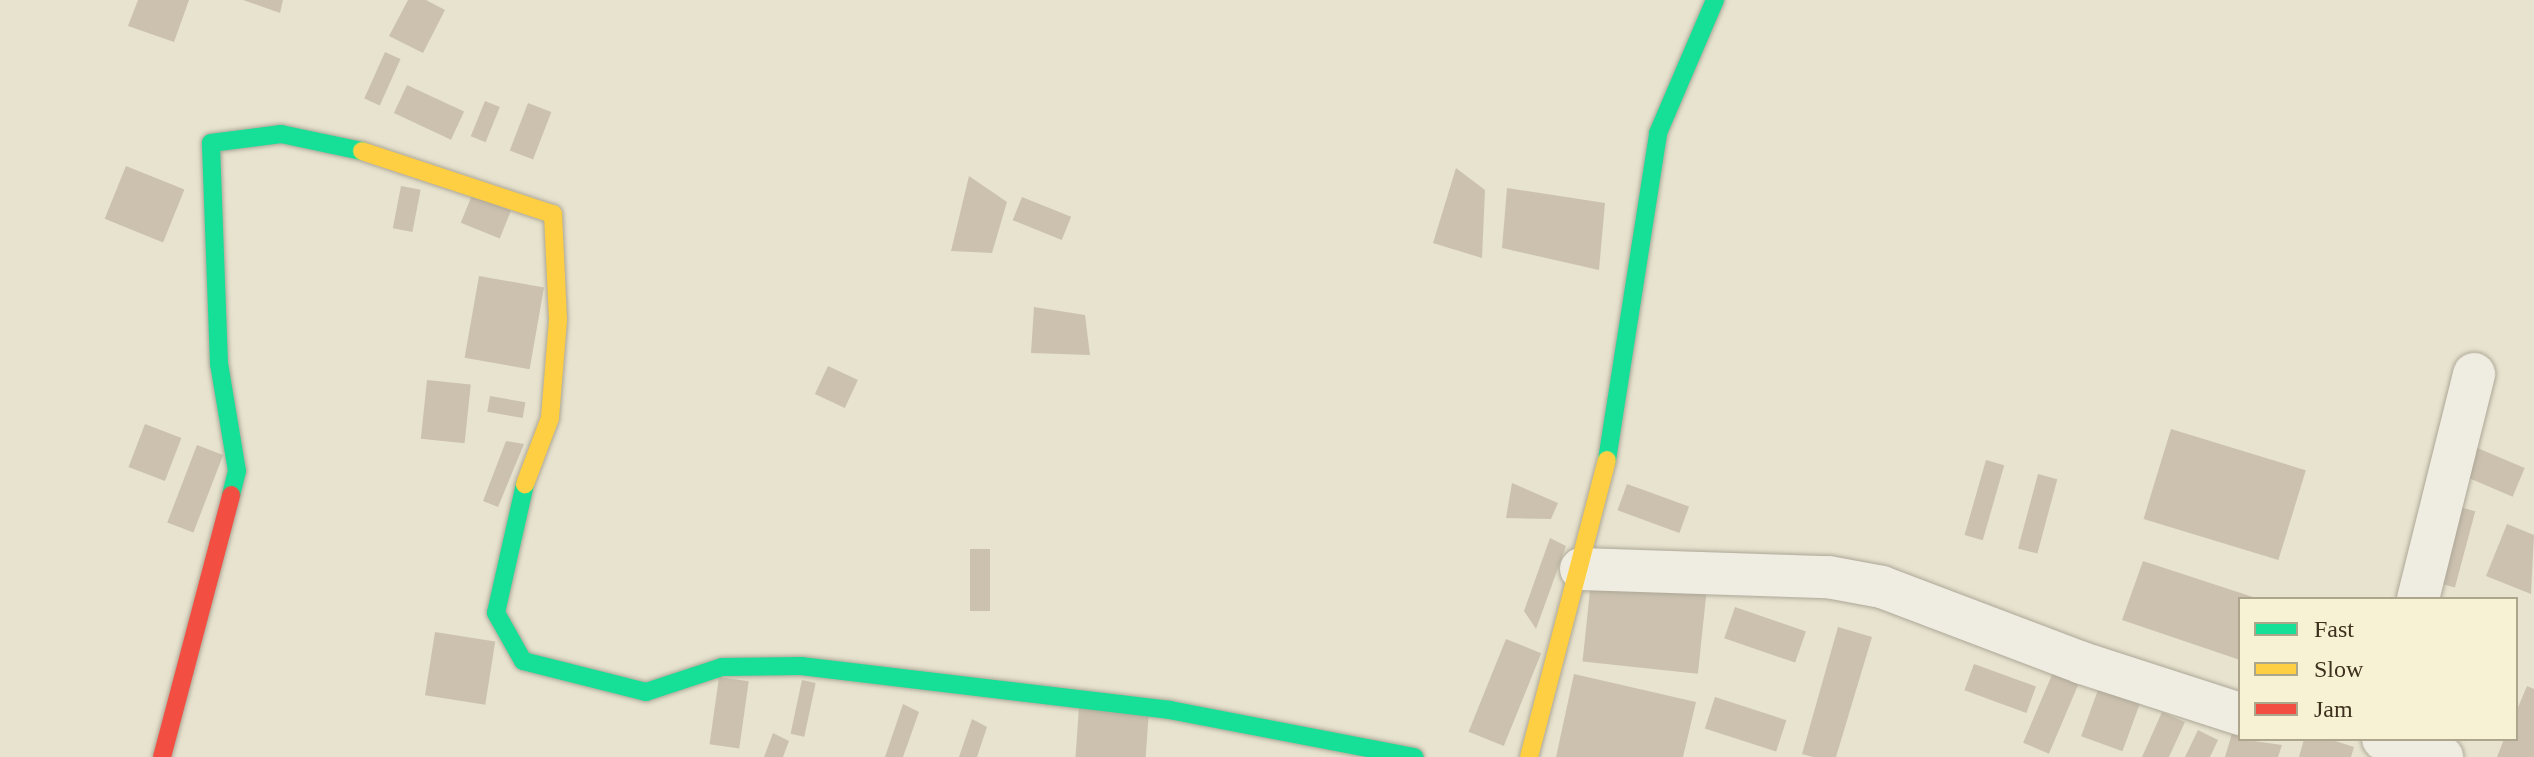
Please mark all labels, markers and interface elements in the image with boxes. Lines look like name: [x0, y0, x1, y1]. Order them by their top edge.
legend: [2238, 597, 2518, 741]
text: Fast: [2314, 616, 2354, 642]
text: Slow: [2314, 656, 2363, 682]
text: Jam: [2314, 696, 2353, 722]

